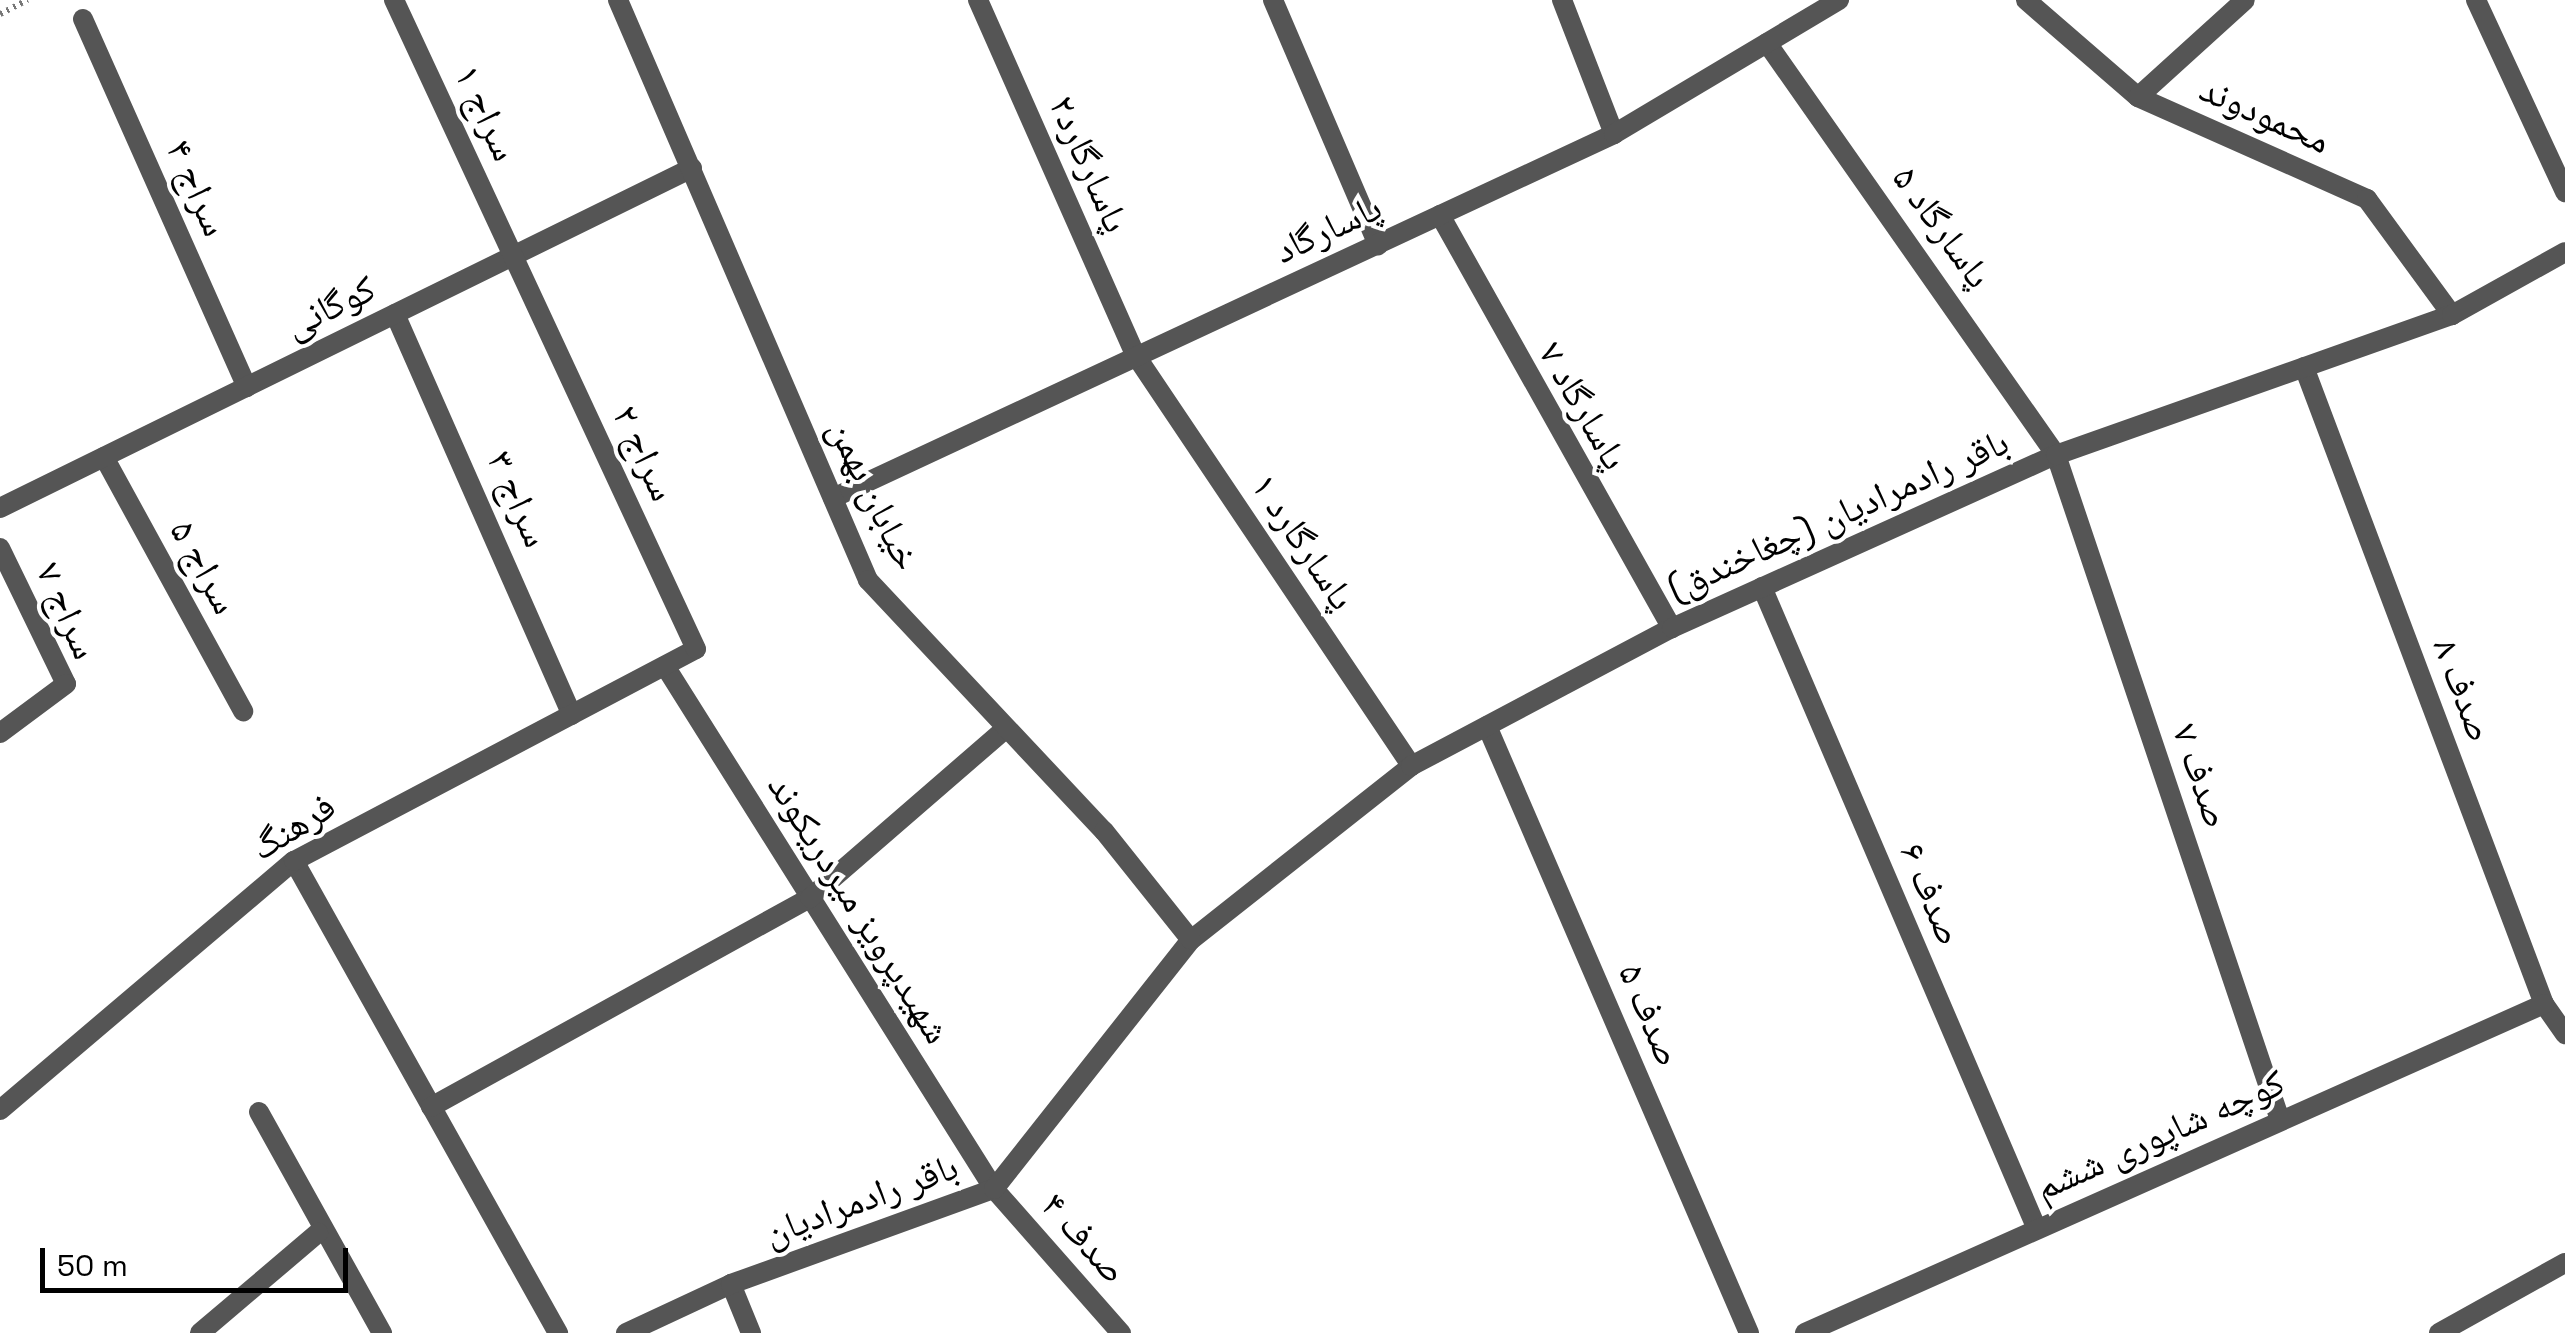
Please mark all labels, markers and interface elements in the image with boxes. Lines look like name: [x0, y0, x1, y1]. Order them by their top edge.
street label: سراج ۱: [444, 58, 528, 168]
street label: محمودوند: [2193, 66, 2337, 164]
street label: پاسارگارد۲: [1039, 89, 1139, 239]
street label: سراج ۴: [156, 133, 238, 243]
street label: پاسارگاد ۵: [1882, 157, 2002, 297]
street label: پاسارگاد: [1267, 184, 1389, 274]
street label: کوگانی: [277, 266, 383, 348]
street label: پاسارگاد ۷: [1528, 334, 1638, 478]
street label: سراج ۲: [602, 398, 686, 508]
street label: خیابان بهمن: [818, 412, 930, 578]
street label: باقر رادمرادیان (چغاخندق): [1660, 419, 2016, 611]
street label: سراج ۳: [477, 444, 559, 554]
street label: پاسارگارد ۱: [1241, 465, 1365, 619]
street label: سراج ۵: [160, 512, 248, 622]
street label: سراج ۷: [26, 556, 108, 666]
street label: صدف ۸: [2423, 632, 2503, 748]
street label: صدف ۷: [2162, 718, 2240, 834]
street label: شهیدپرویز میردریکوند: [758, 766, 960, 1052]
street label: فرهنگ: [242, 784, 344, 870]
street label: صدف ۶: [1889, 836, 1973, 952]
street label: صدف ۵: [1608, 957, 1692, 1073]
street label: کوچه شاپوری ششم: [2028, 1060, 2292, 1210]
street label: باقر رادمرادیان: [758, 1144, 964, 1256]
street label: صدف ۴: [1031, 1183, 1137, 1293]
scale bar: [45, 1228, 352, 1290]
text: 50 m: [57, 1246, 128, 1285]

